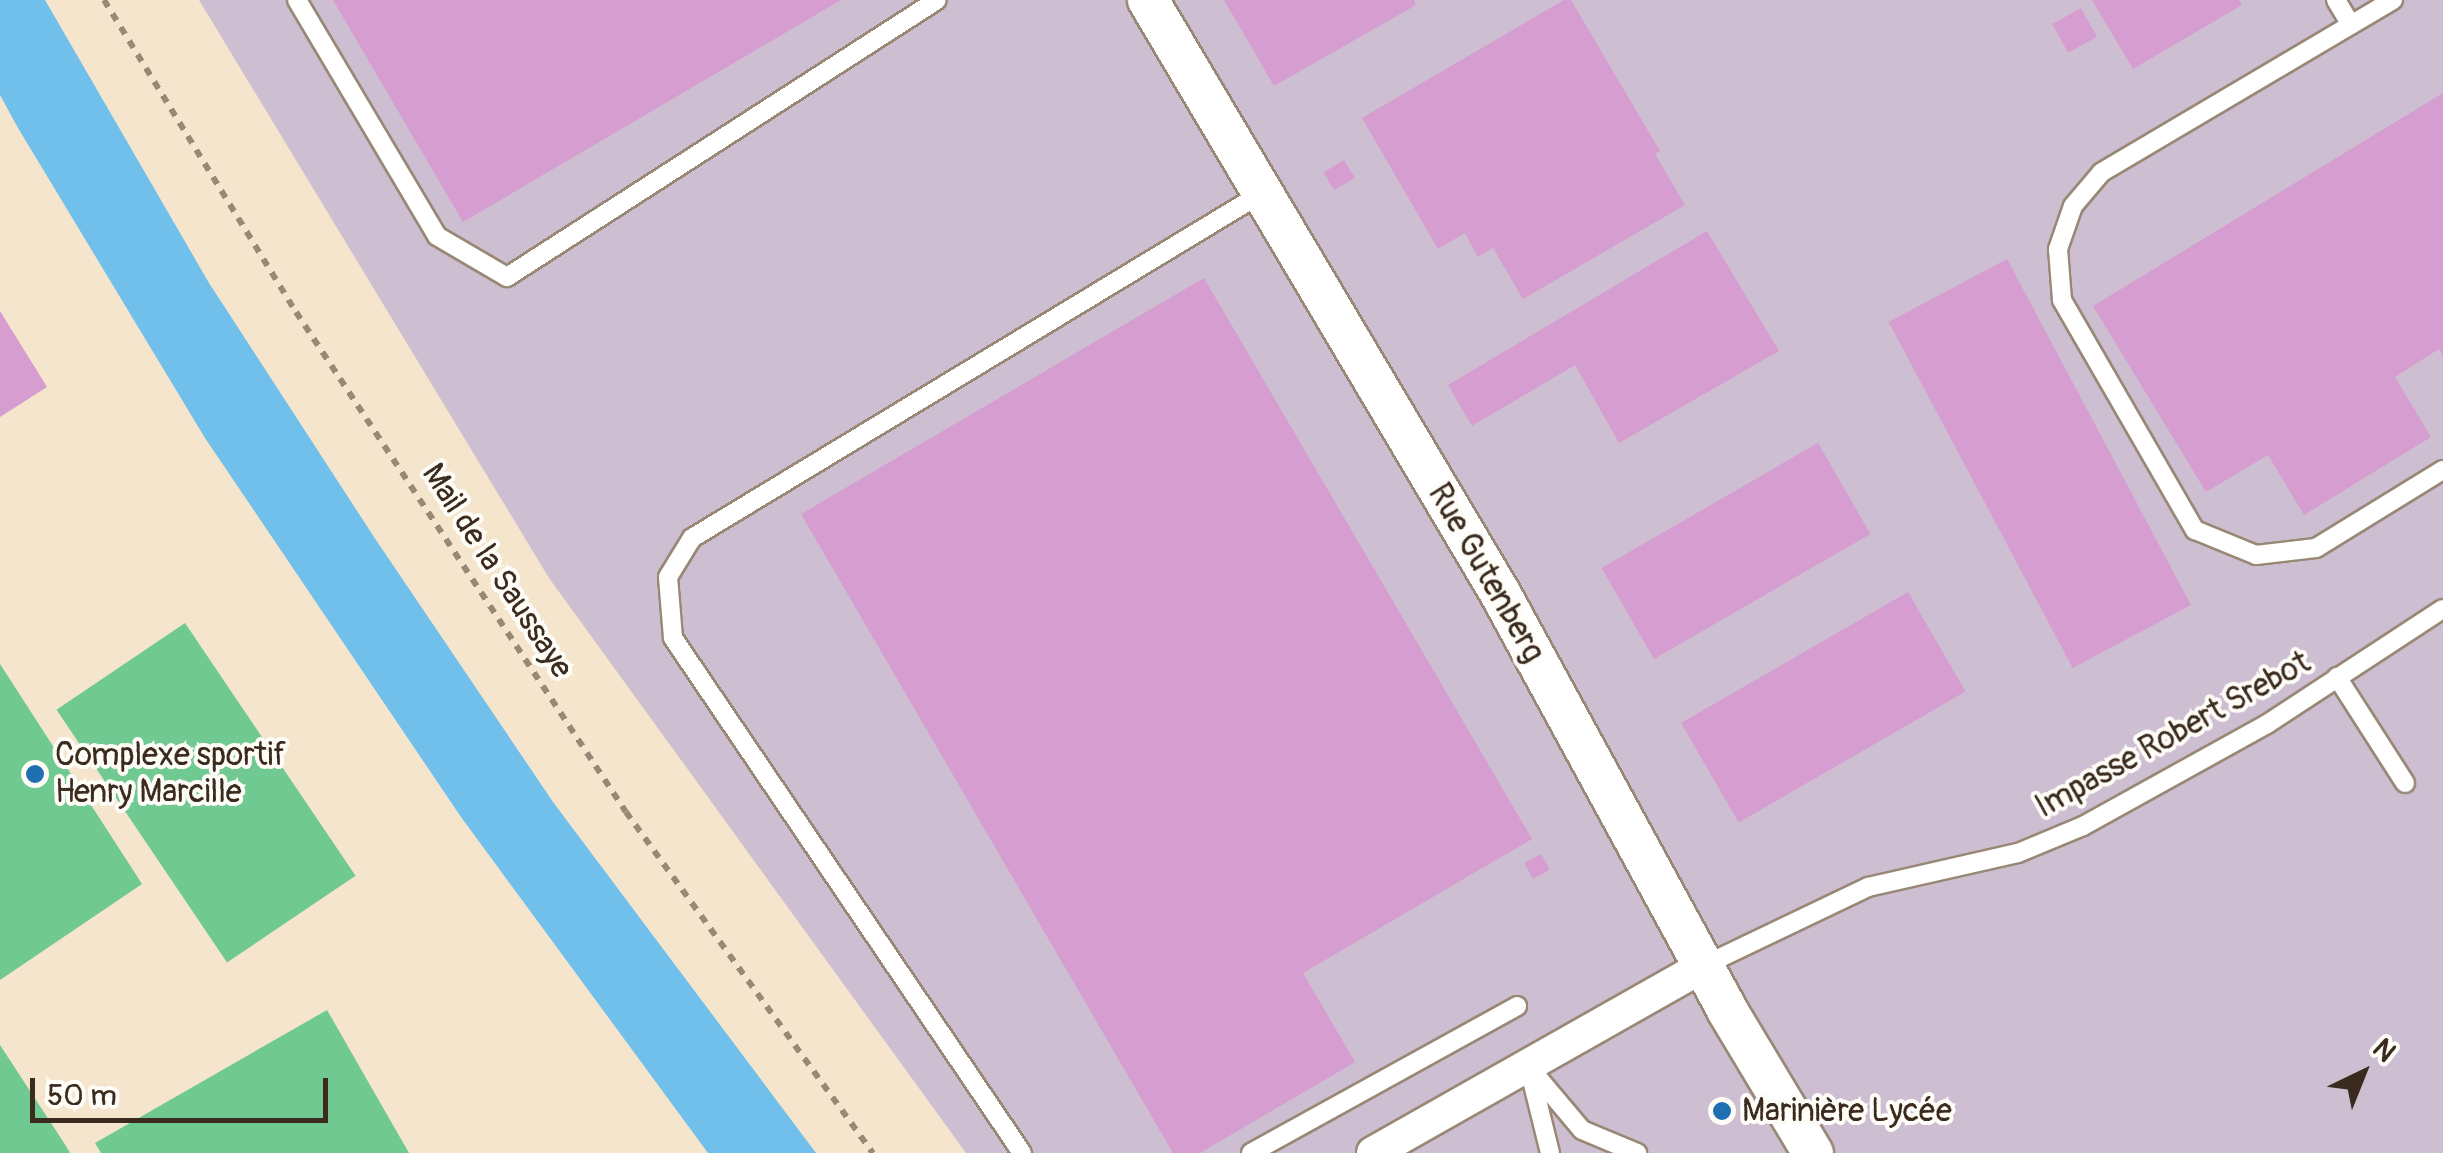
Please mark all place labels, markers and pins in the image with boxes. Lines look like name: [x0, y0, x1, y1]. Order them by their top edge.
place label: Complexe sportif Henry Marcille: [55, 737, 286, 812]
marker: Complexe sportif Henry Marcille: [24, 763, 46, 785]
place label: Marinière Lycée: [1742, 1092, 1952, 1130]
marker: Marinière Lycée: [1711, 1100, 1733, 1122]

